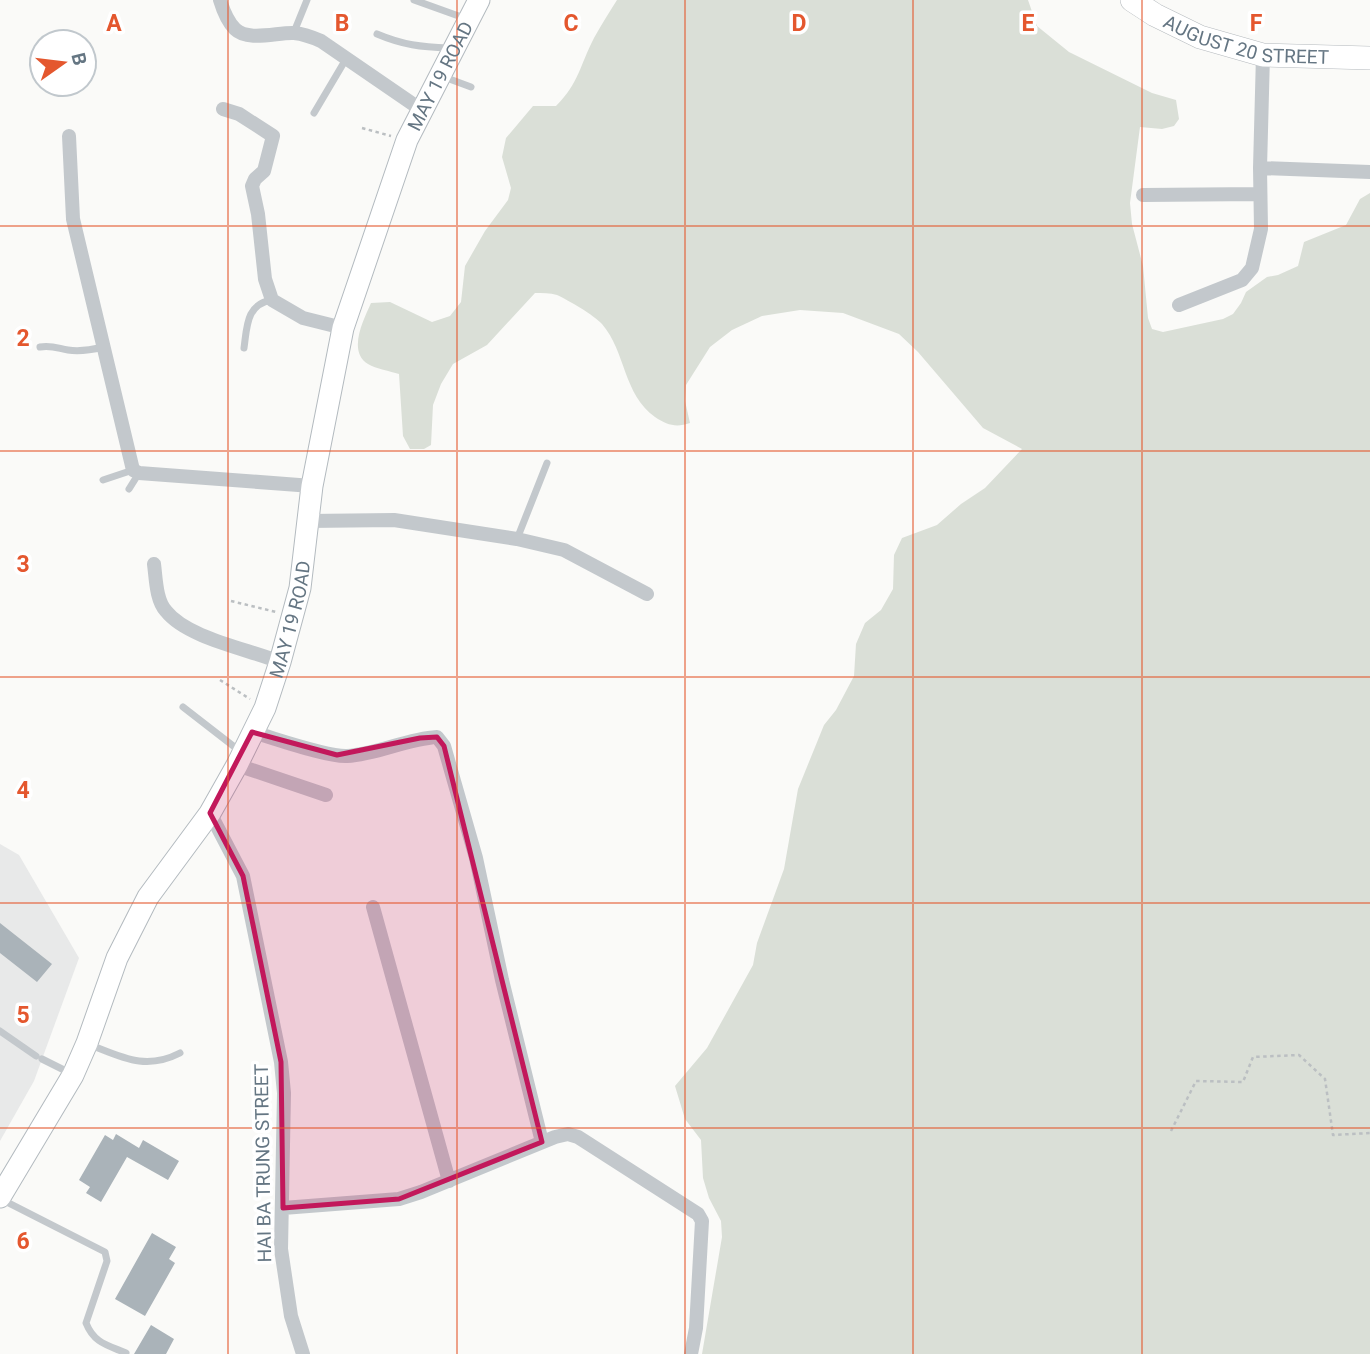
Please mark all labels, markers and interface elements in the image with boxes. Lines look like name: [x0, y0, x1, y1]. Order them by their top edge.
text: A: [106, 10, 122, 37]
text: B: [335, 10, 349, 37]
text: C: [563, 10, 579, 37]
text: D: [792, 10, 806, 37]
text: E: [1022, 10, 1035, 37]
street label: AUGUST 20 STREET: [1160, 10, 1329, 68]
text: F: [1250, 10, 1263, 37]
street label: MAY 19 ROAD: [402, 17, 478, 135]
north arrow: [28, 28, 98, 98]
text: B: [66, 50, 92, 68]
text: 2: [16, 325, 30, 352]
text: 3: [16, 551, 30, 578]
street label: MAY 19 ROAD: [264, 560, 315, 681]
text: 4: [16, 777, 30, 804]
text: 5: [16, 1002, 30, 1029]
street label: HAI BA TRUNG STREET: [250, 1064, 276, 1262]
text: 6: [16, 1228, 30, 1255]

